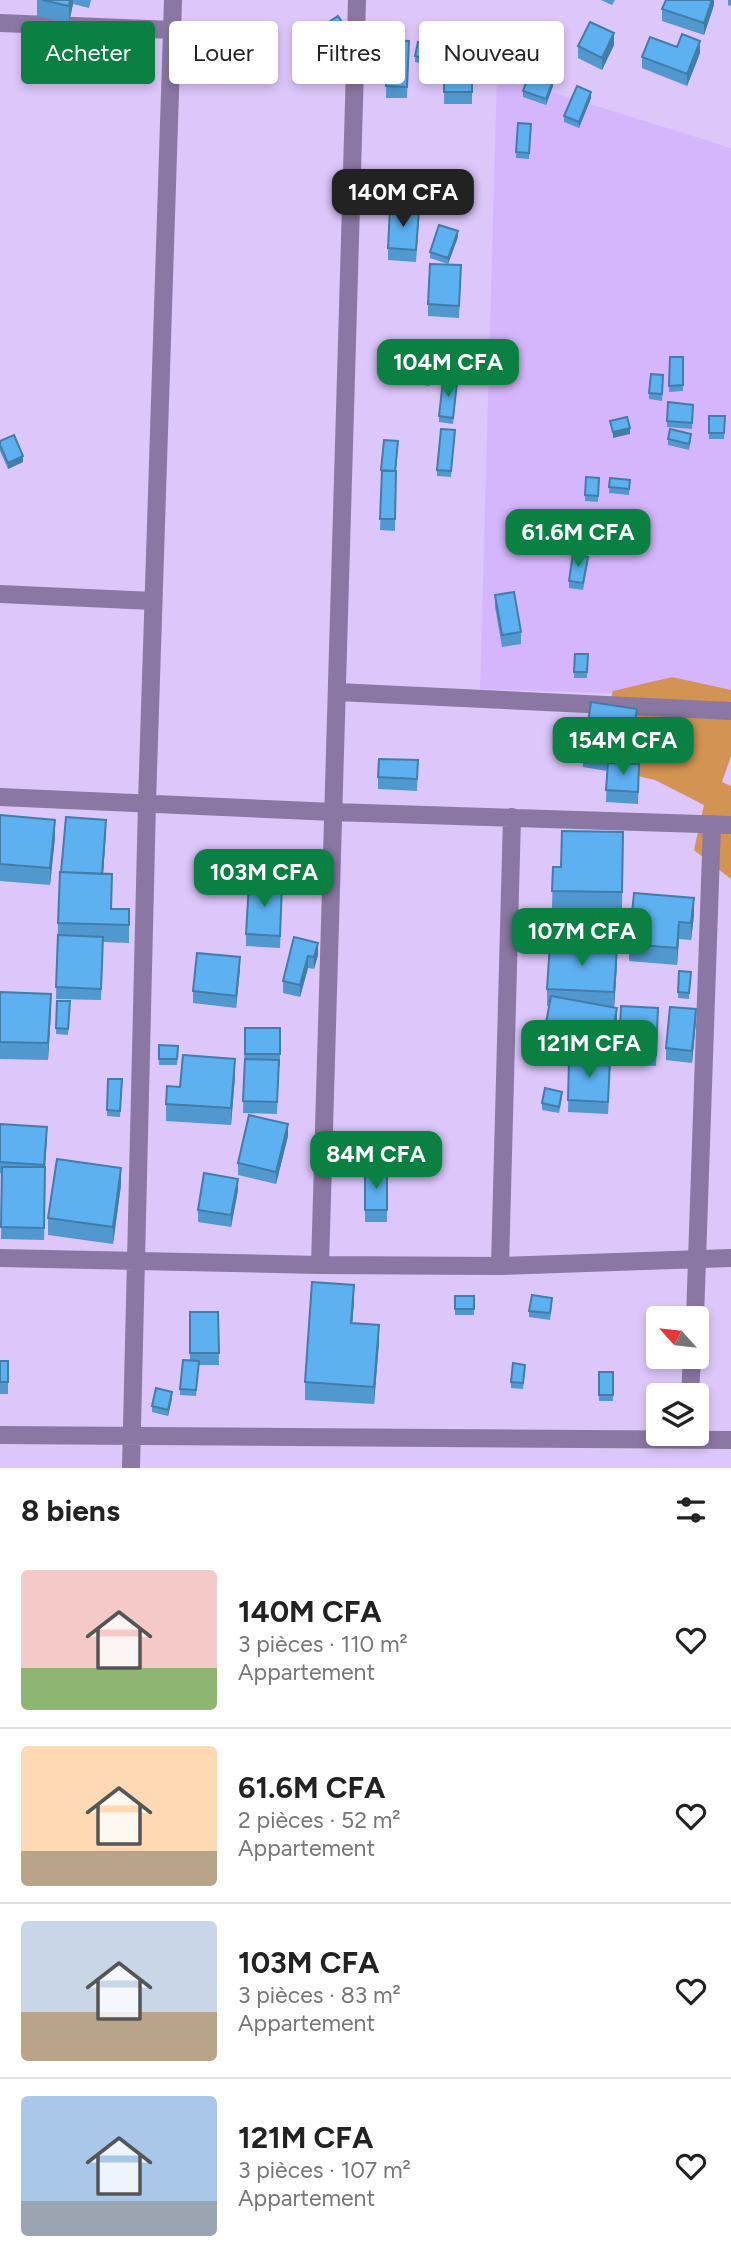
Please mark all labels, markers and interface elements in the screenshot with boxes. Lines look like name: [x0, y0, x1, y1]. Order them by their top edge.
chip: Acheter: [21, 21, 155, 84]
chip: Louer: [169, 21, 278, 84]
chip: Filtres: [292, 21, 405, 84]
chip: Nouveau: [419, 21, 564, 84]
pin: 140M CFA: [331, 170, 475, 229]
text: 140M CFA: [348, 178, 458, 206]
pin: 104M CFA: [376, 340, 520, 399]
text: 104M CFA: [393, 348, 503, 376]
pin: 61.6M CFA: [498, 510, 658, 569]
text: 61.6M CFA: [521, 518, 635, 546]
pin: 154M CFA: [551, 718, 695, 777]
text: 154M CFA: [569, 726, 677, 754]
pin: 103M CFA: [192, 850, 336, 909]
text: 103M CFA: [210, 858, 318, 886]
pin: 107M CFA: [510, 908, 654, 968]
text: 107M CFA: [528, 917, 636, 945]
pin: 121M CFA: [517, 1020, 661, 1080]
text: 121M CFA: [537, 1029, 641, 1057]
pin: 84M CFA: [311, 1132, 441, 1191]
text: 84M CFA: [326, 1140, 426, 1168]
north arrow: [646, 1306, 709, 1368]
map controls: [646, 1306, 709, 1446]
button: layers: [646, 1383, 709, 1446]
icon: filters: [672, 1491, 710, 1529]
text: 8 biens: [21, 1492, 120, 1529]
text: 140M CFA: [238, 1593, 382, 1630]
icon: home: [77, 1598, 161, 1682]
icon: heart: [672, 1621, 710, 1659]
text: 3 pièces · 110 m²: [238, 1630, 408, 1658]
text: Appartement: [238, 1658, 375, 1686]
text: 61.6M CFA: [238, 1769, 386, 1806]
icon: home: [77, 1774, 161, 1858]
icon: heart: [672, 1797, 710, 1835]
text: 2 pièces · 52 m²: [238, 1806, 401, 1834]
text: Appartement: [238, 1834, 375, 1862]
text: 103M CFA: [238, 1944, 379, 1981]
icon: home: [77, 1949, 161, 2033]
icon: heart: [672, 1972, 710, 2010]
text: 3 pièces · 83 m²: [238, 1981, 401, 2009]
text: Appartement: [238, 2009, 375, 2037]
text: 121M CFA: [238, 2119, 373, 2156]
icon: home: [77, 2124, 161, 2208]
icon: heart: [672, 2147, 710, 2185]
text: 3 pièces · 107 m²: [238, 2156, 411, 2184]
text: Appartement: [238, 2184, 375, 2212]

